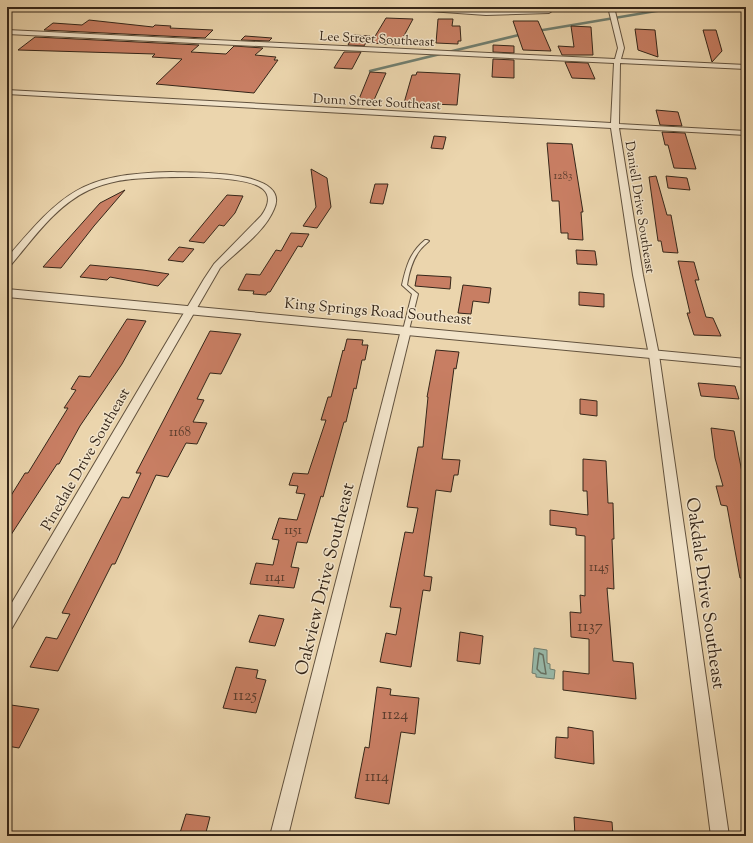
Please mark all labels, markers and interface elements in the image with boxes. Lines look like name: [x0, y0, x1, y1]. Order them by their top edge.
street label: Lee Street Southeast: [319, 28, 435, 52]
street label: Dunn Street Southeast: [312, 91, 442, 115]
street label: Daniell Drive Southeast: [620, 140, 658, 275]
house number: 1283: [554, 168, 572, 184]
street label: King Springs Road Southeast: [283, 294, 472, 331]
street label: Pinedale Drive Southeast: [37, 385, 136, 535]
house number: 1168: [169, 424, 191, 442]
street label: Oakview Drive Southeast: [289, 481, 362, 678]
street label: Oakdale Drive Southeast: [678, 496, 730, 691]
house number: 1151: [284, 522, 302, 540]
house number: 1145: [589, 559, 609, 577]
house number: 1141: [265, 569, 285, 587]
house number: 1137: [577, 616, 603, 639]
house number: 1125: [233, 685, 257, 708]
house number: 1124: [382, 704, 408, 727]
house number: 1114: [365, 766, 389, 789]

